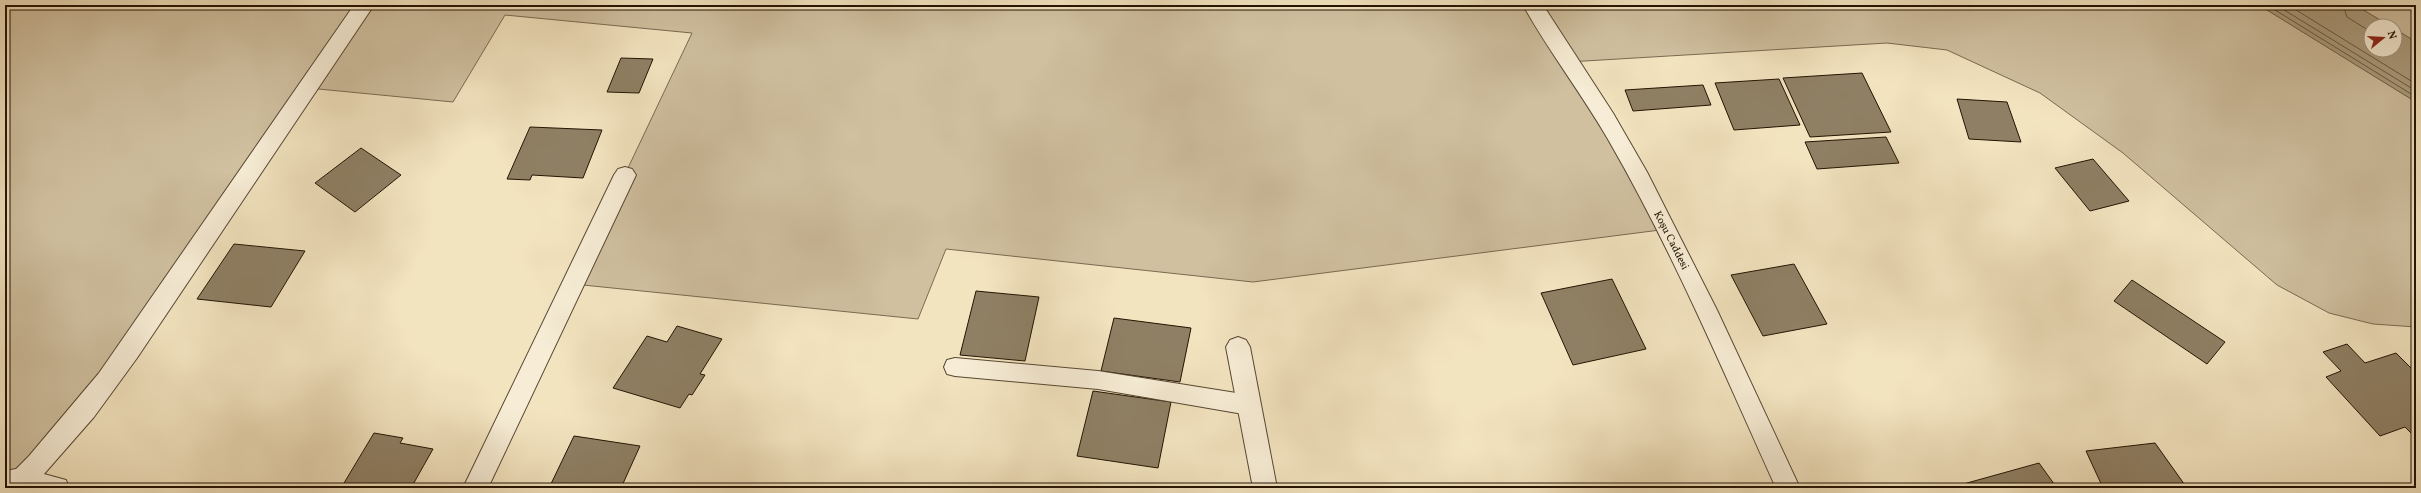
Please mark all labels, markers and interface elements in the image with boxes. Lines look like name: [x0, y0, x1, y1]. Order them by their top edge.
north arrow: [2363, 18, 2403, 58]
text: N: [2383, 29, 2399, 41]
street label: Koşu Caddesi: [1649, 209, 1692, 273]

